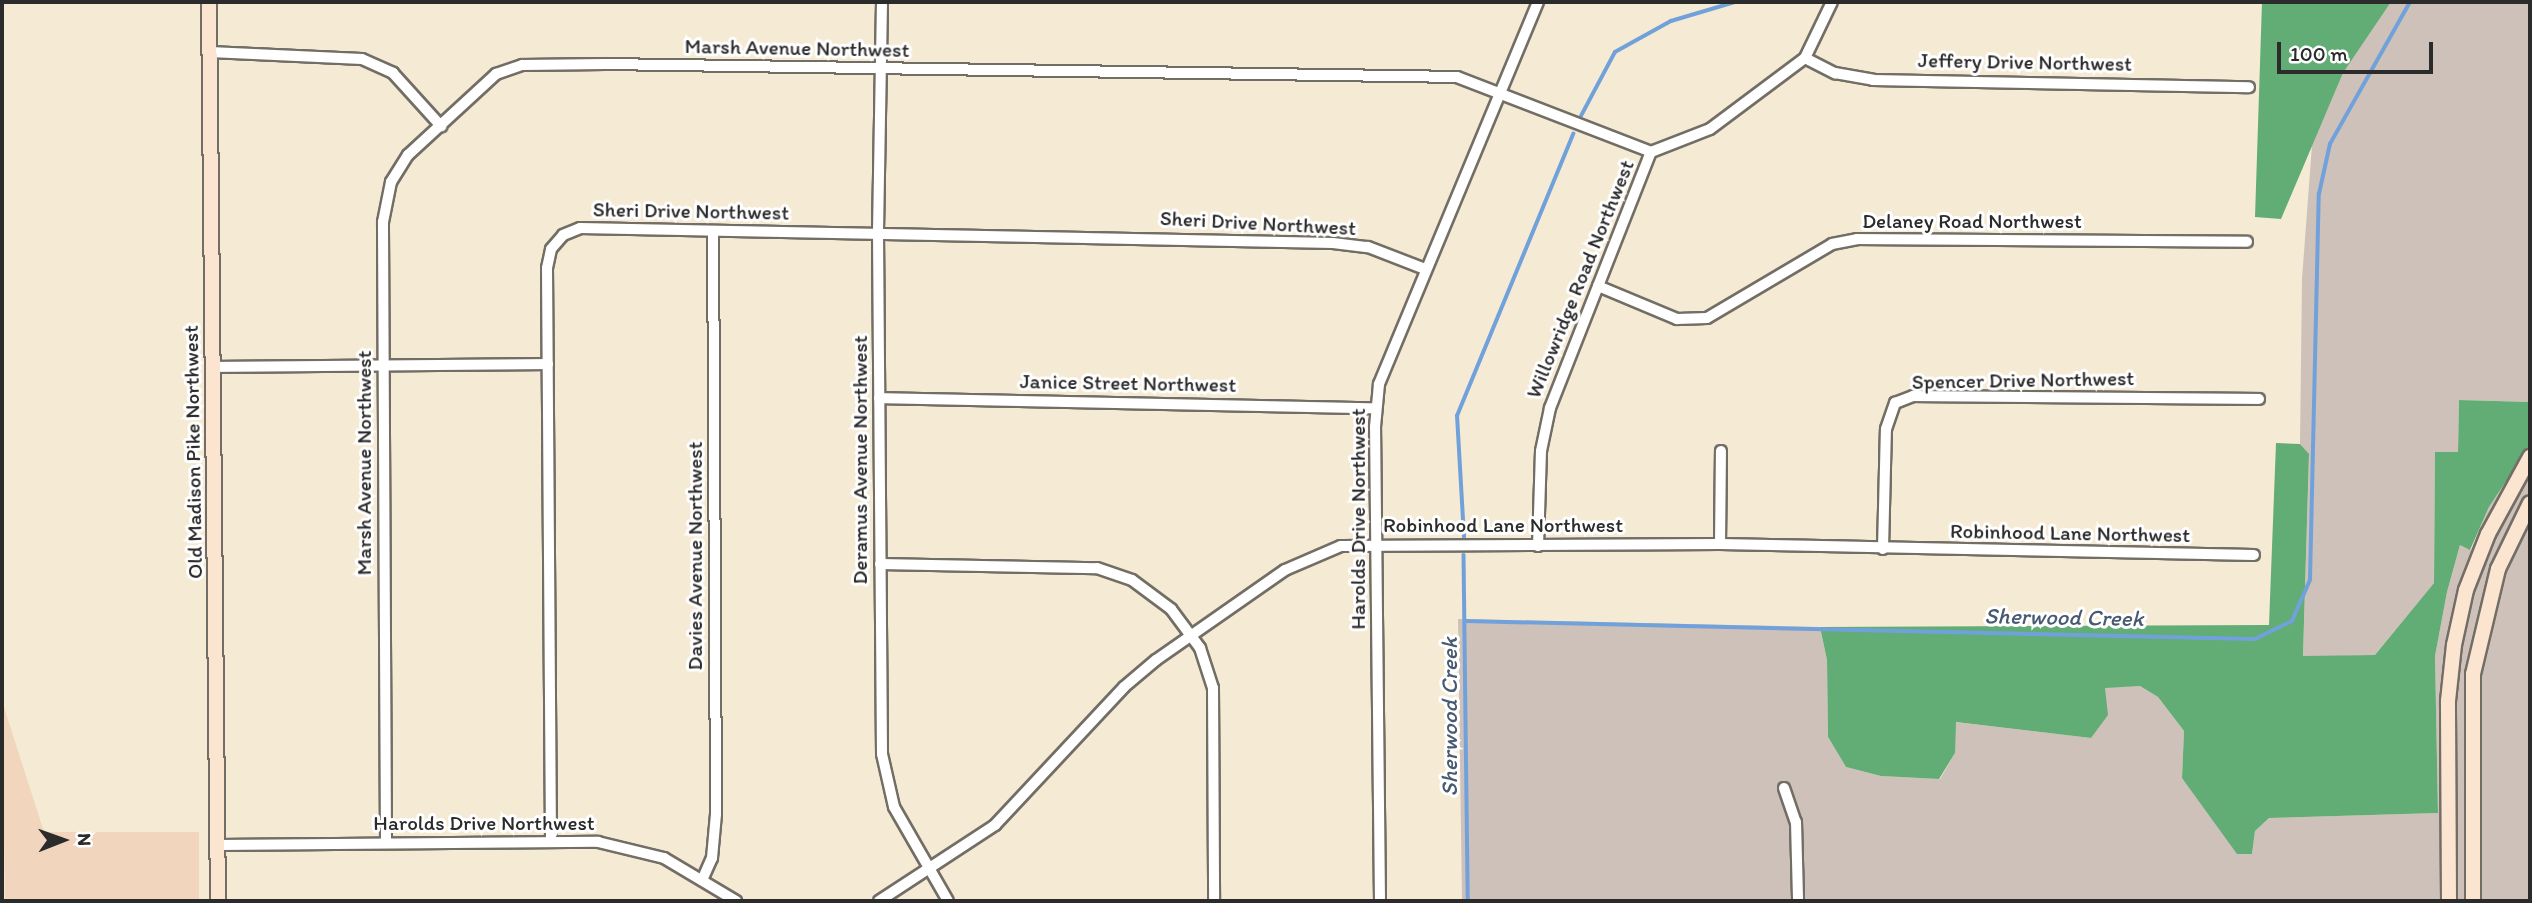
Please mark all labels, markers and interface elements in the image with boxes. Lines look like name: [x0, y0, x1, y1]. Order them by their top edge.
scale bar: [2280, 28, 2436, 72]
street label: Marsh Avenue Northwest: [684, 33, 910, 63]
text: 100 m: [2290, 41, 2348, 66]
street label: Jeffery Drive Northwest: [1918, 48, 2132, 76]
street label: Willowridge Road Northwest: [1521, 156, 1639, 402]
street label: Sheri Drive Northwest: [592, 197, 790, 225]
street label: Sheri Drive Northwest: [1159, 205, 1357, 241]
street label: Delaney Road Northwest: [1862, 208, 2082, 234]
street label: Old Madison Pike Northwest: [178, 324, 208, 580]
street label: Deramus Avenue Northwest: [847, 335, 873, 585]
street label: Marsh Avenue Northwest: [351, 350, 377, 576]
street label: Spencer Drive Northwest: [1911, 365, 2135, 395]
street label: Janice Street Northwest: [1020, 369, 1236, 397]
street label: Harolds Drive Northwest: [1345, 408, 1371, 630]
street label: Davies Avenue Northwest: [682, 442, 708, 670]
street label: Robinhood Lane Northwest: [1382, 512, 1624, 538]
street label: Robinhood Lane Northwest: [1949, 518, 2191, 548]
water label: Sherwood Creek: [1984, 602, 2144, 632]
water label: Sherwood Creek: [1435, 637, 1463, 797]
north arrow: [28, 805, 98, 875]
street label: Harolds Drive Northwest: [373, 810, 595, 836]
text: N: [73, 833, 96, 846]

